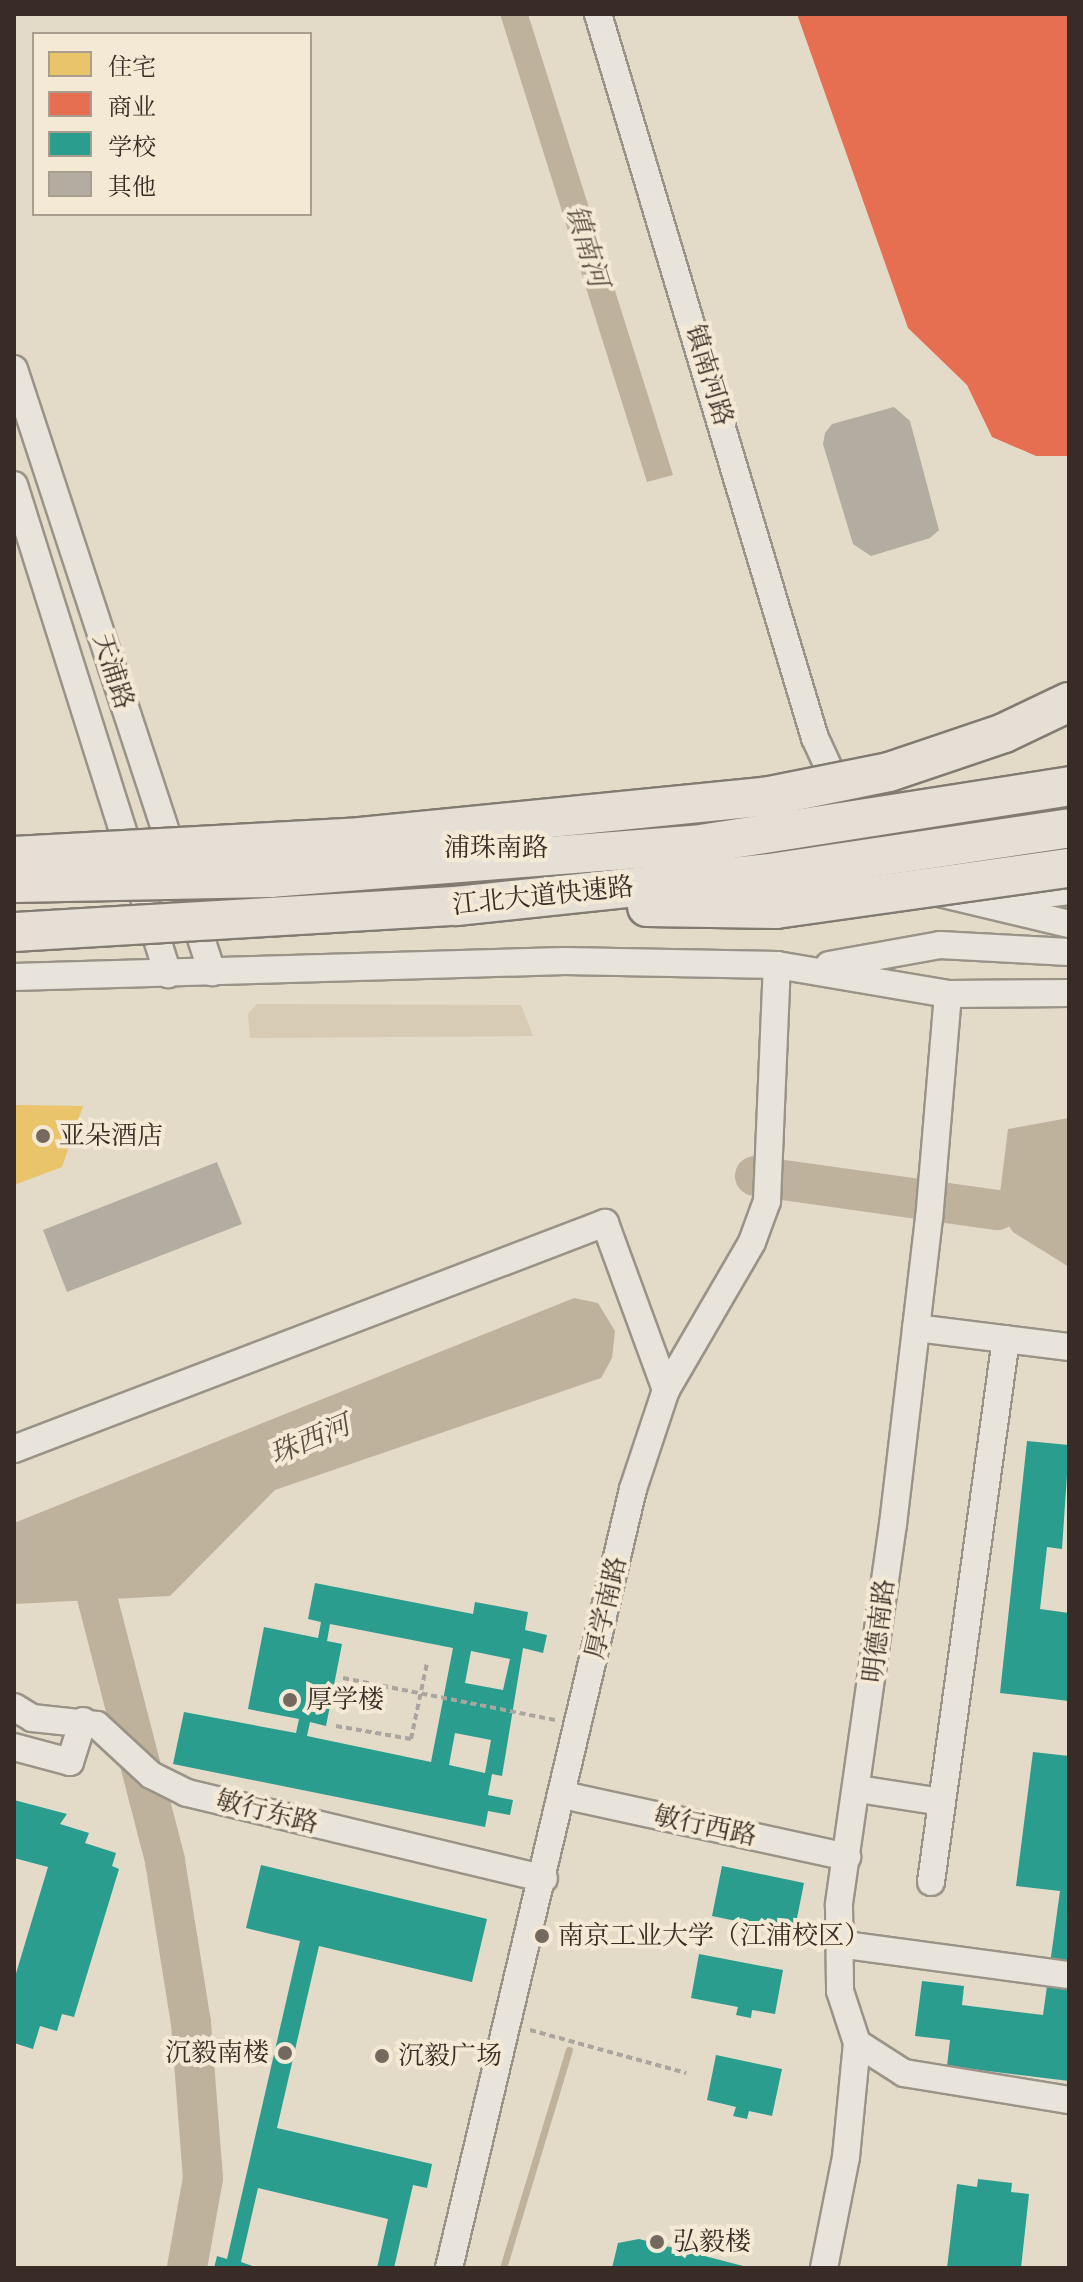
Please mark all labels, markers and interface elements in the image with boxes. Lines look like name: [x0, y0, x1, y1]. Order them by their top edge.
legend: [32, 32, 312, 216]
text: 住宅: [108, 53, 156, 81]
text: 商业: [108, 93, 156, 121]
text: 学校: [108, 133, 156, 161]
text: 其他: [108, 173, 156, 201]
water label: 镇南河: [559, 201, 615, 291]
street label: 镇南河路: [679, 321, 739, 429]
street label: 天浦路: [86, 629, 140, 713]
street label: 浦珠南路: [444, 832, 548, 864]
street label: 江北大道快速路: [451, 871, 635, 921]
place label: 亚朵酒店: [59, 1120, 163, 1152]
marker: 亚朵酒店: [34, 1127, 52, 1145]
water label: 珠西河: [265, 1408, 355, 1472]
street label: 厚学南路: [579, 1554, 633, 1662]
street label: 明德南路: [857, 1577, 901, 1685]
place label: 厚学楼: [306, 1684, 384, 1716]
marker: 厚学楼: [281, 1691, 299, 1709]
street label: 敏行东路: [213, 1784, 321, 1840]
street label: 敏行西路: [651, 1800, 759, 1852]
place label: 南京工业大学（江浦校区）: [558, 1920, 870, 1952]
marker: 南京工业大学（江浦校区）: [533, 1927, 551, 1945]
place label: 沉毅南楼: [165, 2037, 269, 2069]
place label: 沉毅广场: [398, 2040, 502, 2072]
marker: 沉毅南楼: [276, 2044, 294, 2062]
marker: 沉毅广场: [373, 2047, 391, 2065]
place label: 弘毅楼: [673, 2226, 751, 2258]
marker: 弘毅楼: [648, 2233, 666, 2251]

